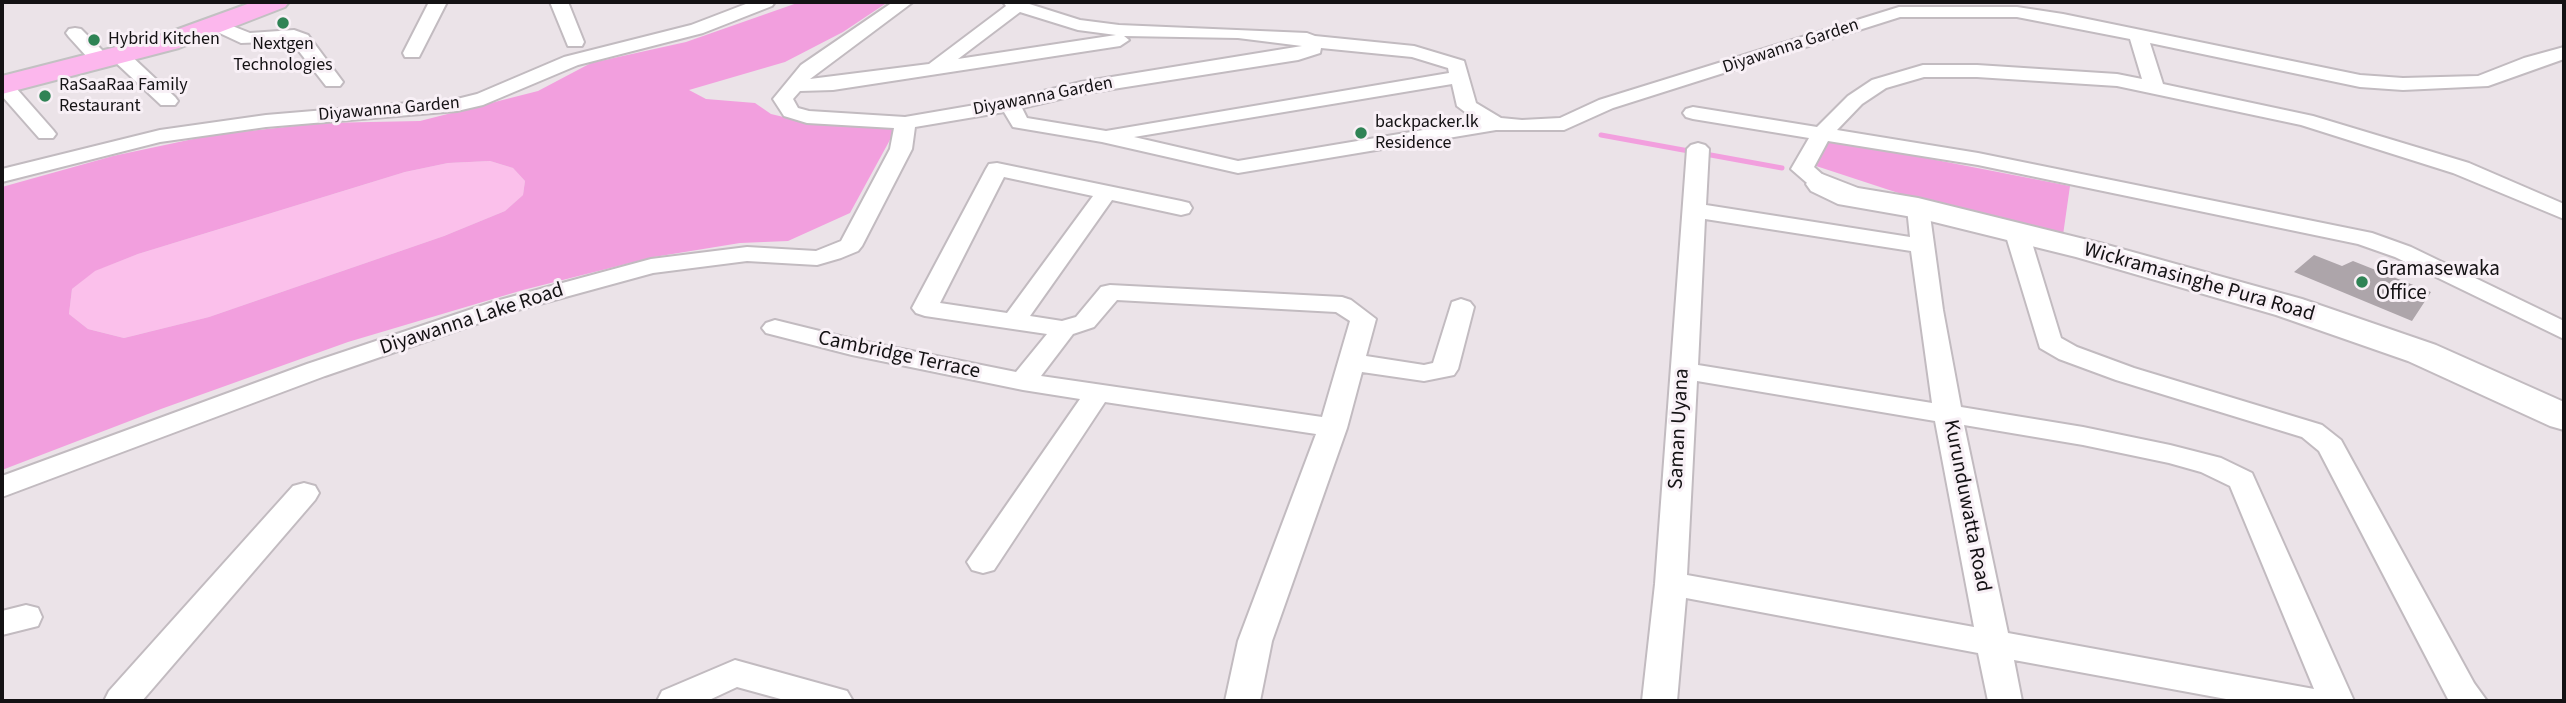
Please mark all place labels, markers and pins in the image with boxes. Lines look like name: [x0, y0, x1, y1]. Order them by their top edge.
marker: Nextgen Technologies: [275, 15, 291, 31]
place label: Hybrid Kitchen: [108, 29, 220, 51]
marker: Hybrid Kitchen: [86, 32, 102, 48]
place label: Nextgen Technologies: [233, 34, 333, 76]
place label: RaSaaRaa Family Restaurant: [59, 75, 188, 118]
marker: RaSaaRaa Family Restaurant: [37, 88, 53, 104]
place label: backpacker.lk Residence: [1375, 112, 1479, 154]
marker: backpacker.lk Residence: [1353, 125, 1369, 141]
place label: Gramasewaka Office: [2376, 257, 2500, 307]
marker: Gramasewaka Office: [2354, 274, 2370, 290]

